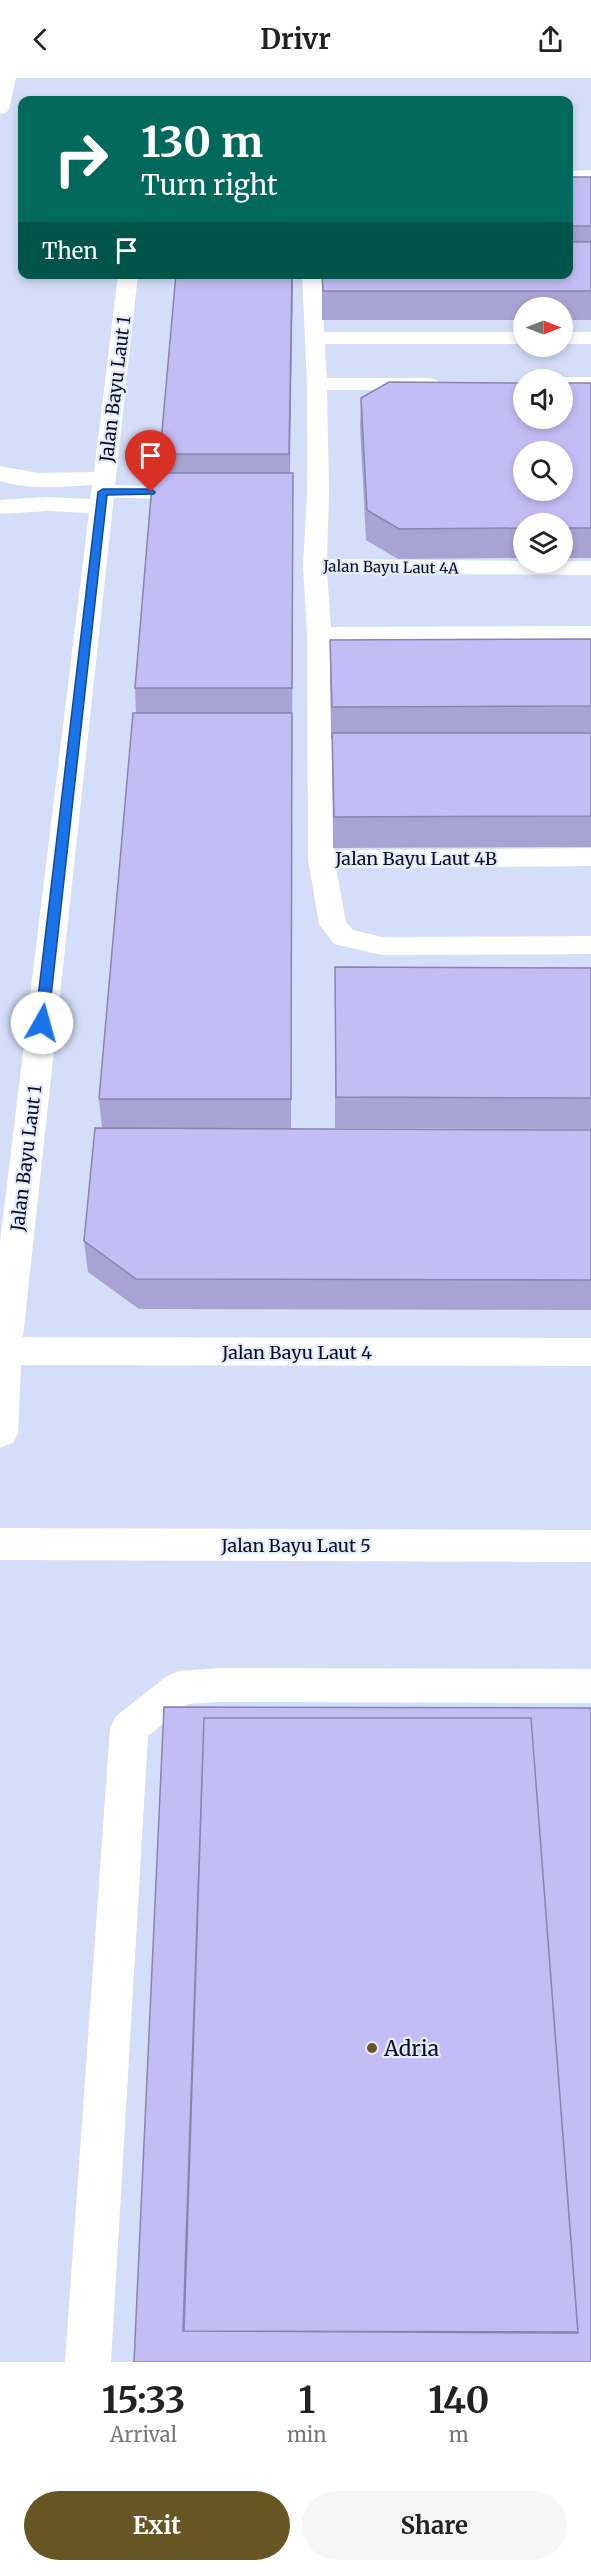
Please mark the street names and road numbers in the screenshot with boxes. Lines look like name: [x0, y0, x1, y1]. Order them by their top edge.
street label: Jalan Bayu Laut 1: [95, 315, 135, 464]
street label: Jalan Bayu Laut 4A: [322, 556, 459, 578]
street label: Jalan Bayu Laut 4B: [334, 847, 497, 870]
street label: Jalan Bayu Laut 1: [6, 1084, 46, 1233]
street label: Jalan Bayu Laut 4: [221, 1341, 372, 1364]
street label: Jalan Bayu Laut 5: [220, 1534, 371, 1557]

